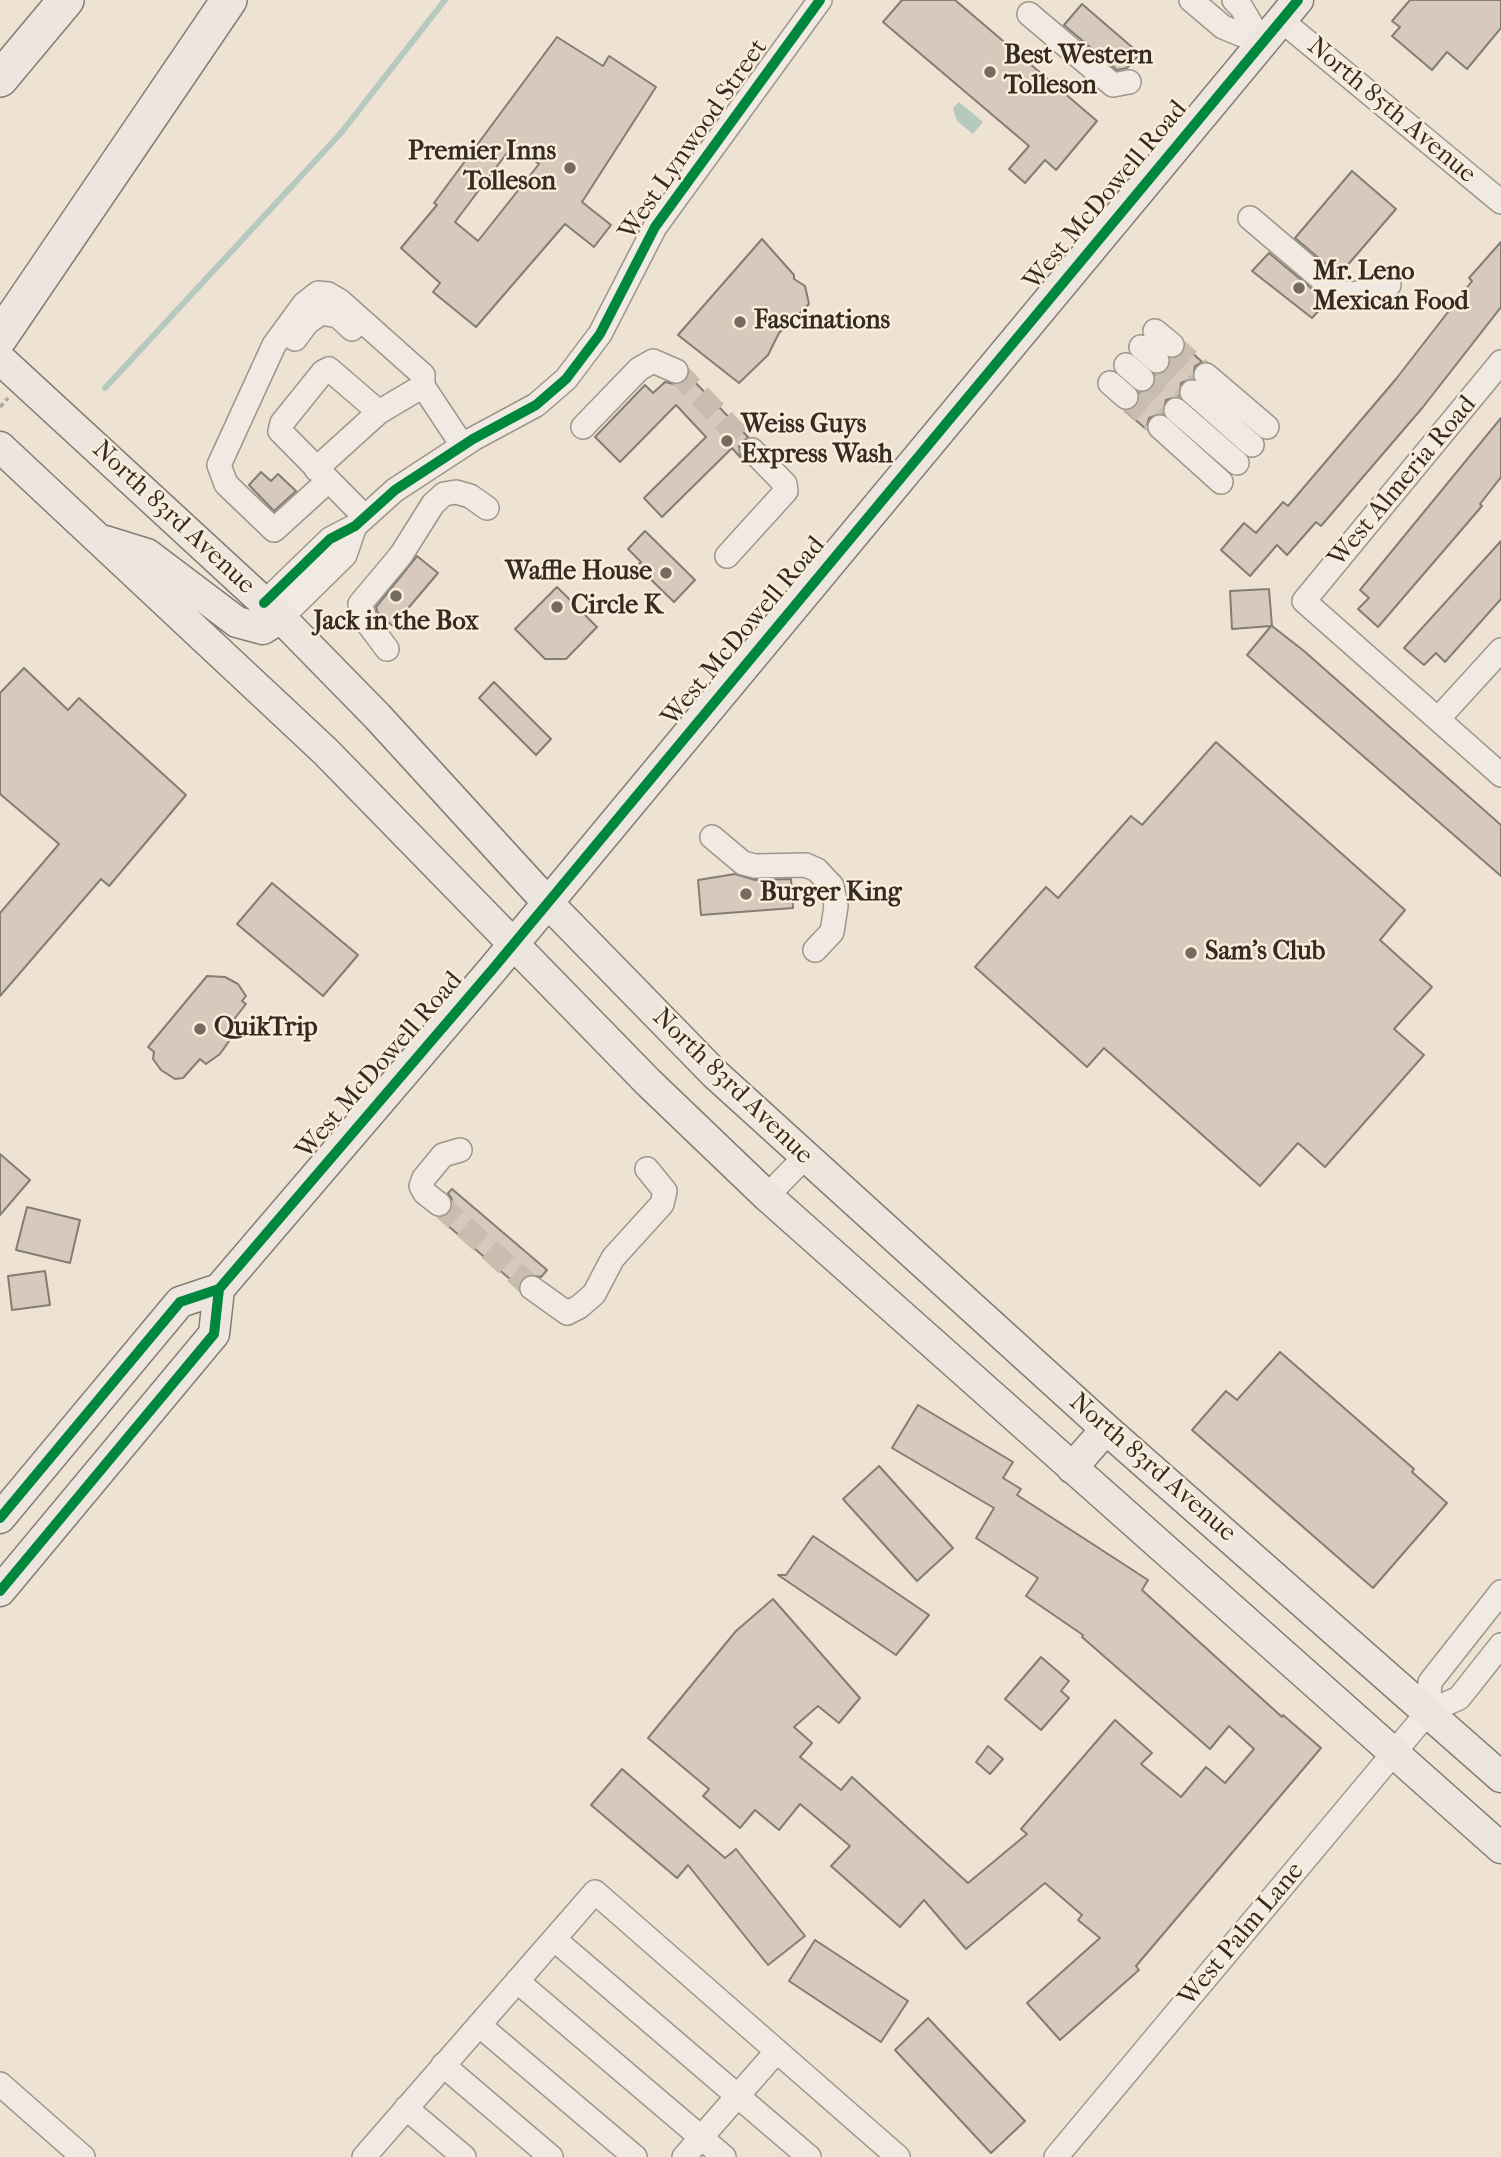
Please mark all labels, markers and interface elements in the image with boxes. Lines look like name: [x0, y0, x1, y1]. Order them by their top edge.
street label: North 85th Avenue: [1300, 31, 1482, 191]
street label: West Lynwood Street: [613, 34, 775, 246]
place label: Best Western Tolleson: [1004, 41, 1153, 102]
marker: Best Western Tolleson: [982, 64, 998, 80]
street label: West McDowell Road: [1018, 95, 1194, 297]
place label: Premier Inns Tolleson: [408, 137, 556, 198]
marker: Premier Inns Tolleson: [562, 160, 578, 176]
place label: Mr. Leno Mexican Food: [1313, 257, 1469, 318]
marker: Mr. Leno Mexican Food: [1291, 280, 1307, 296]
place label: Fascinations: [754, 306, 890, 338]
marker: Fascinations: [732, 314, 748, 330]
street label: West Almeria Road: [1322, 390, 1484, 574]
place label: Weiss Guys Express Wash: [741, 410, 893, 472]
marker: Weiss Guys Express Wash: [719, 433, 735, 449]
street label: North 83rd Avenue: [85, 435, 261, 601]
street label: West McDowell Road: [656, 531, 832, 733]
place label: Waffle House: [505, 557, 652, 589]
marker: Waffle House: [658, 565, 674, 581]
marker: Jack in the Box: [388, 588, 404, 604]
place label: Circle K: [571, 591, 663, 623]
marker: Circle K: [549, 599, 565, 615]
place label: Jack in the Box: [313, 607, 479, 639]
place label: Burger King: [760, 878, 902, 910]
marker: Burger King: [738, 886, 754, 902]
place label: Sam's Club: [1205, 937, 1325, 969]
marker: Sam's Club: [1183, 945, 1199, 961]
street label: West McDowell Road: [290, 966, 470, 1166]
street label: North 83rd Avenue: [645, 1002, 819, 1172]
place label: QuikTrip: [214, 1013, 318, 1045]
marker: QuikTrip: [192, 1021, 208, 1037]
street label: North 83rd Avenue: [1062, 1387, 1242, 1549]
street label: West Palm Lane: [1173, 1857, 1311, 2013]

